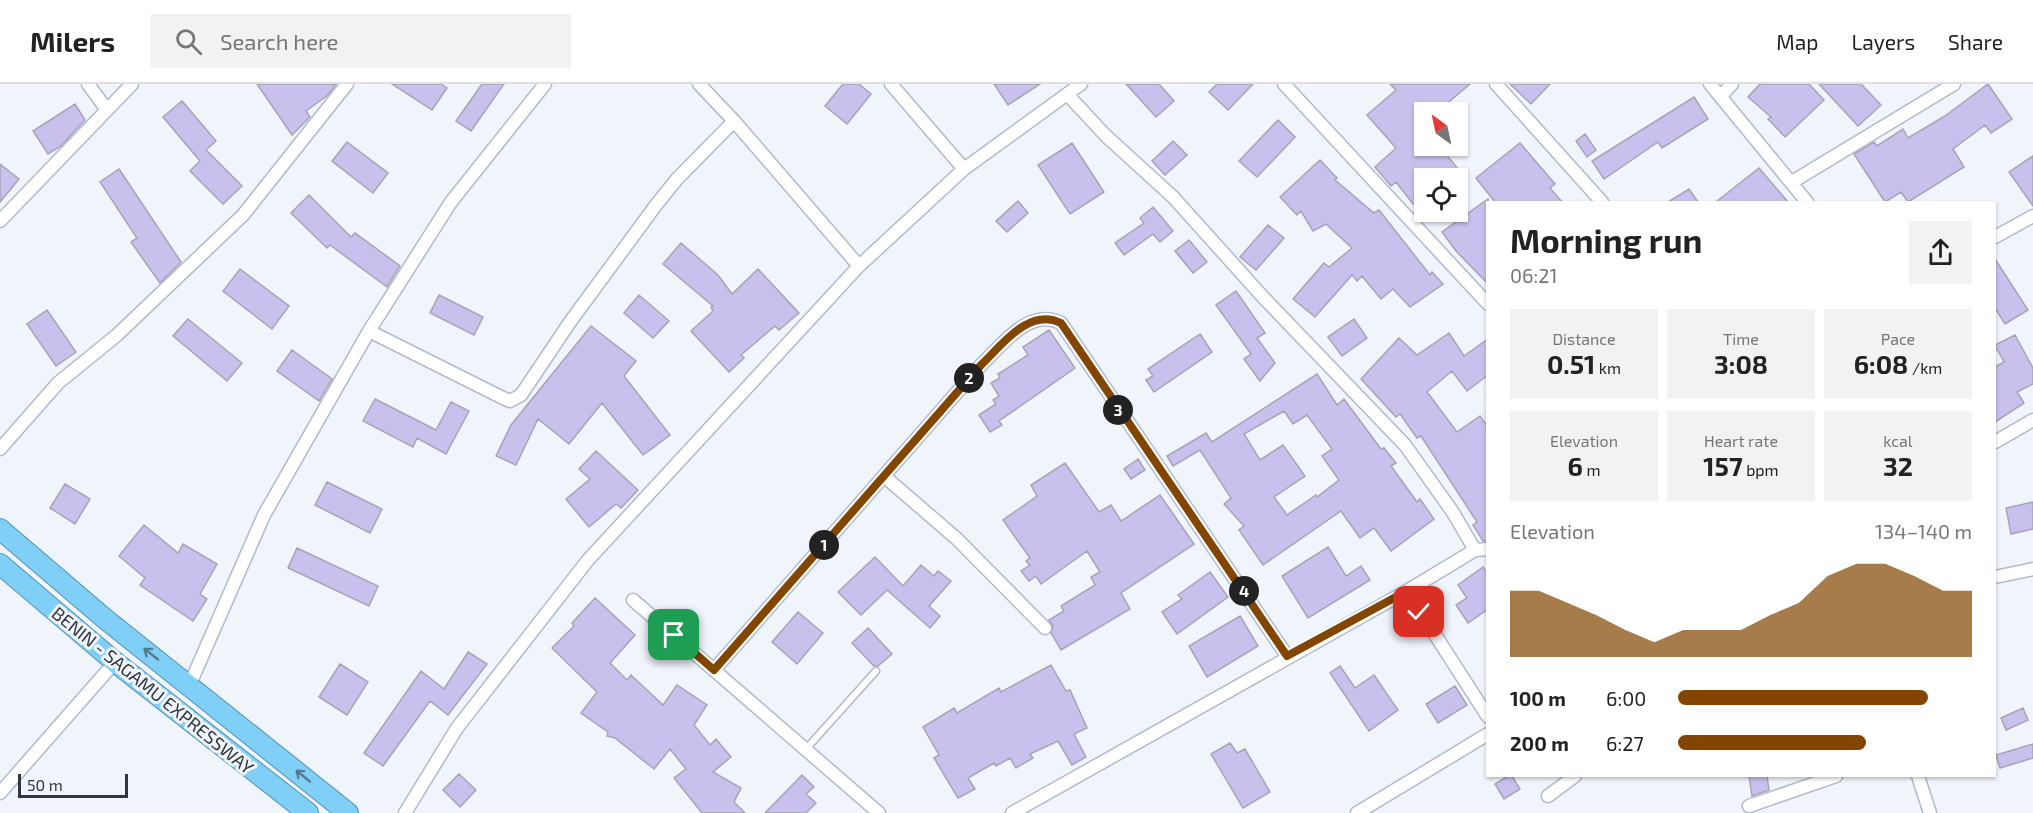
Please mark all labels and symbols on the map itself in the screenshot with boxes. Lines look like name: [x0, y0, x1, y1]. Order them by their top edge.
north arrow: [1414, 102, 1468, 156]
pin: 2: [954, 363, 984, 393]
pin: 3: [1103, 395, 1133, 425]
pin: 1: [809, 530, 839, 560]
pin: 4: [1229, 576, 1259, 606]
pin: [1393, 586, 1444, 637]
street label: BENIN - SAGAMU EXPRESSWAY: [48, 602, 259, 779]
pin: [648, 609, 699, 660]
one-way arrow: [143, 648, 159, 660]
one-way arrow: [296, 769, 311, 783]
scale bar: [18, 771, 128, 798]

